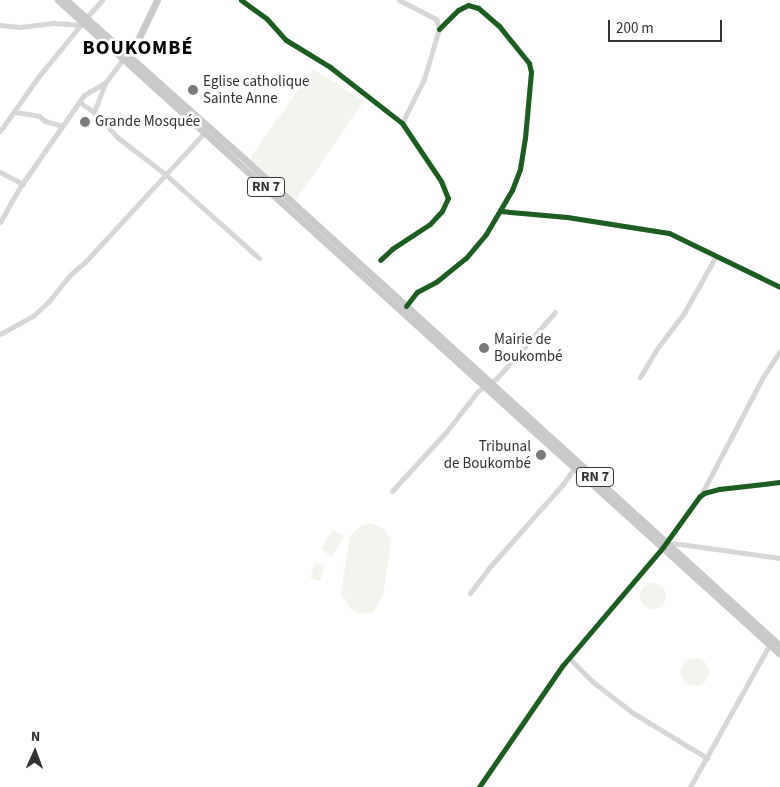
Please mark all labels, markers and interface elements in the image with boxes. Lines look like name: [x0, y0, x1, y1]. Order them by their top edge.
scale bar: [610, 10, 724, 42]
text: 200 m: [616, 18, 654, 39]
district label: BOUKOMBÉ: [82, 36, 194, 60]
place label: Eglise catholique Sainte Anne: [203, 72, 310, 107]
marker: Eglise catholique Sainte Anne: [187, 84, 199, 96]
place label: Grande Mosquée: [95, 113, 200, 131]
marker: Grande Mosquée: [79, 116, 91, 128]
road number: RN 7: [246, 176, 286, 198]
place label: Mairie de Boukombé: [494, 330, 563, 365]
marker: Mairie de Boukombé: [478, 342, 490, 354]
place label: Tribunal de Boukombé: [444, 437, 531, 472]
marker: Tribunal de Boukombé: [535, 449, 547, 461]
road number: RN 7: [575, 466, 615, 488]
north arrow: [10, 727, 60, 777]
text: N: [31, 727, 41, 747]

